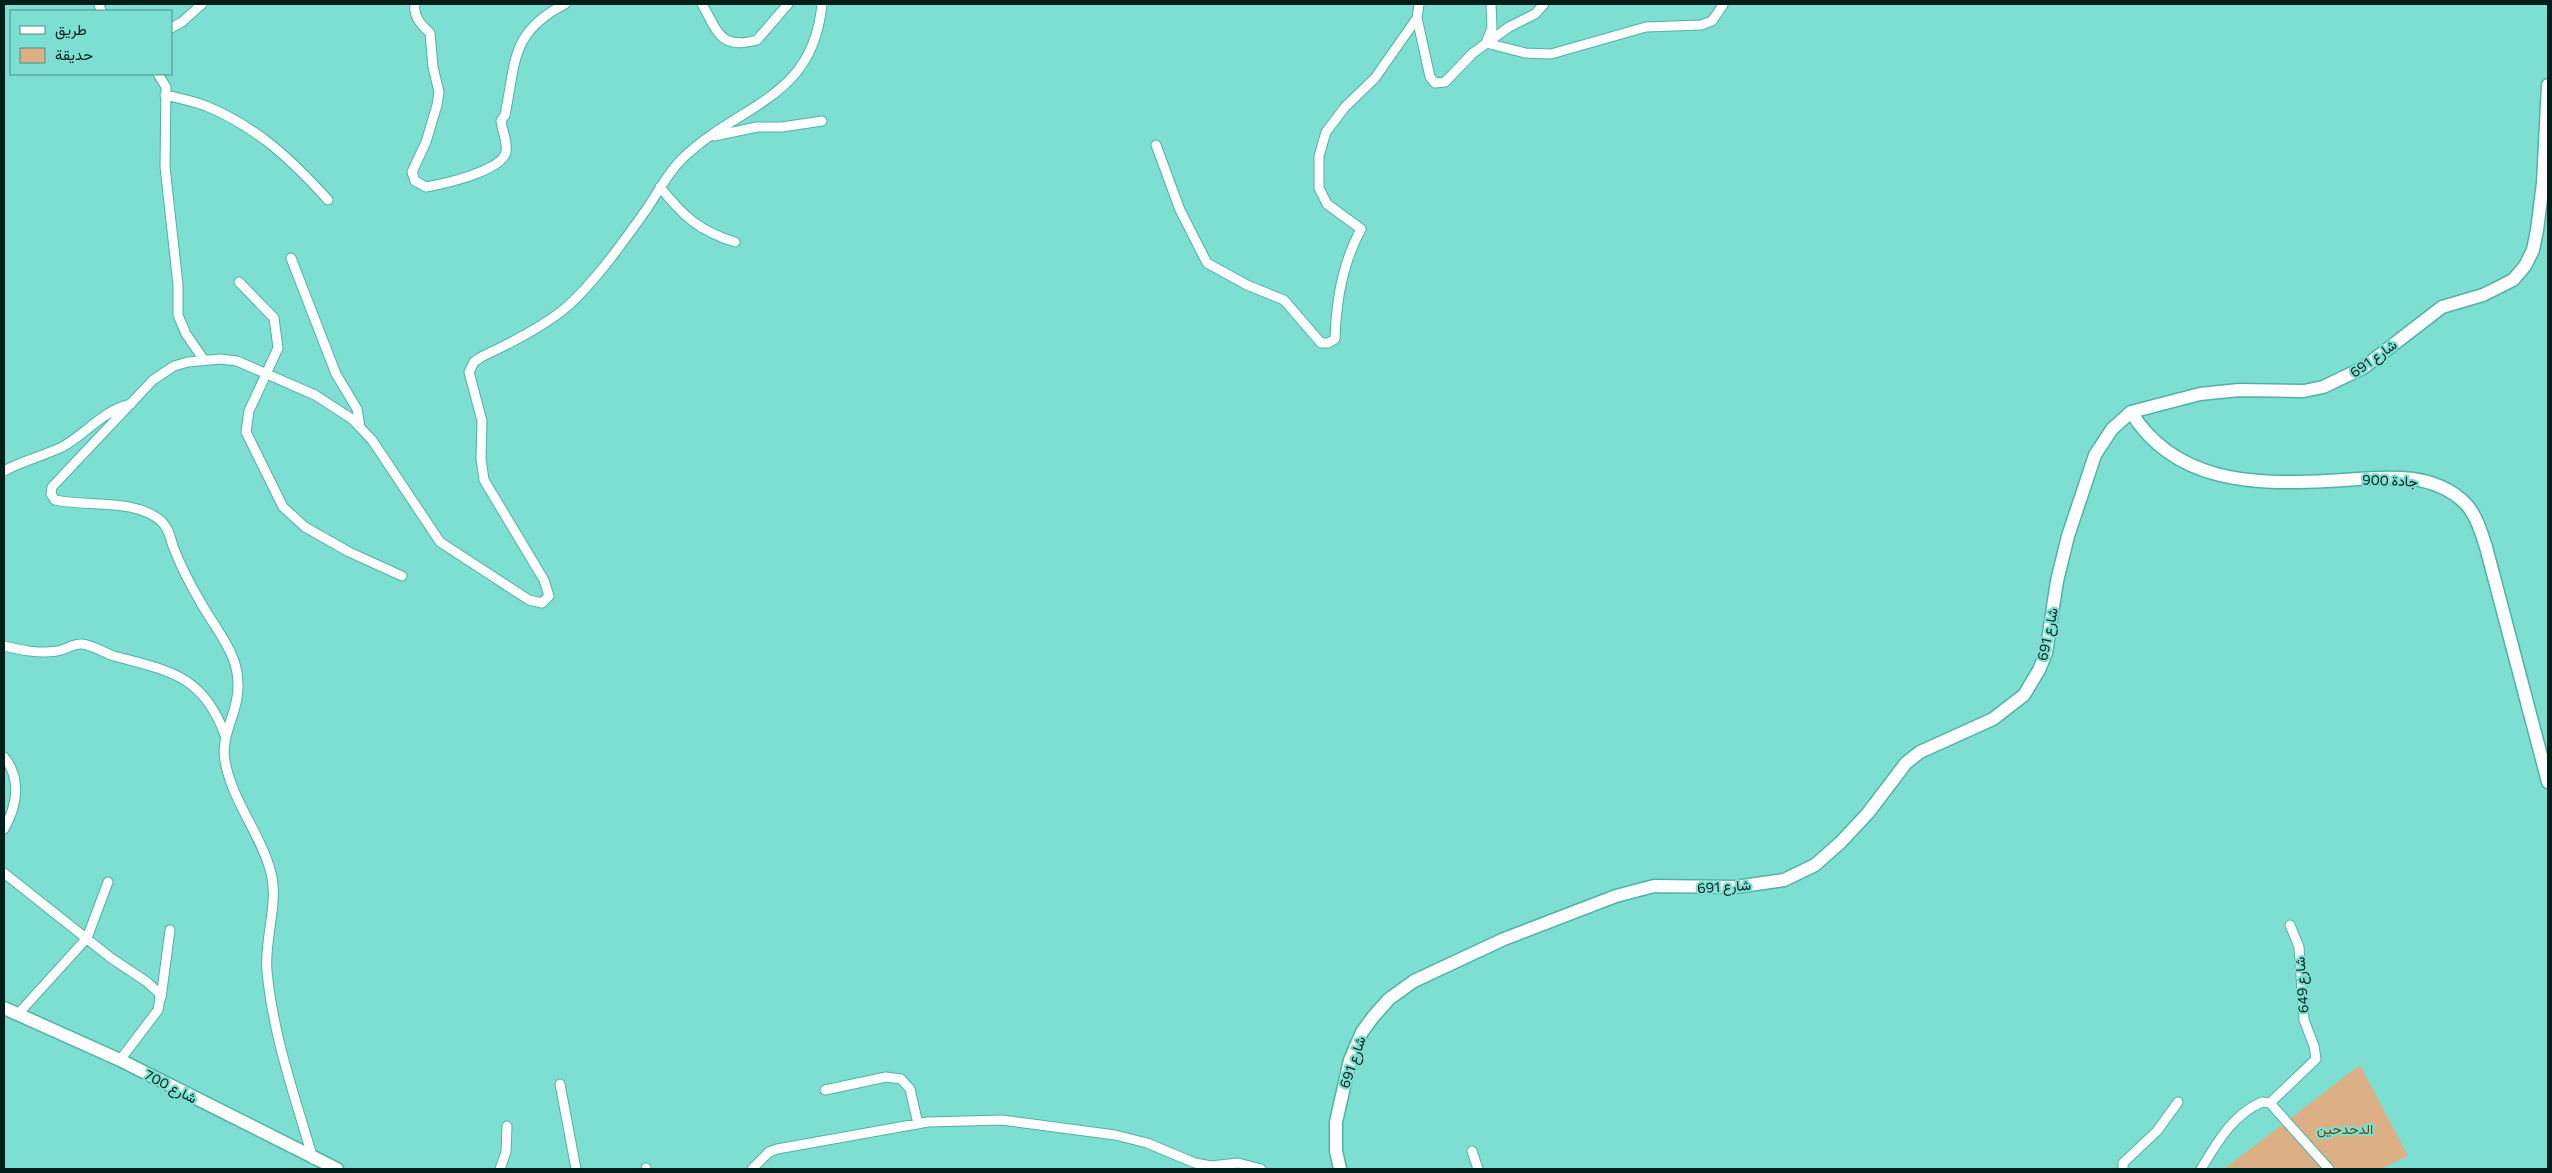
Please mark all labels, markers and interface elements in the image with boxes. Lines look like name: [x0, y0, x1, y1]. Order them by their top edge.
legend: [10, 10, 172, 75]
text: طريق: [55, 20, 87, 40]
text: حديقة: [55, 45, 93, 64]
street label: شارع 691: [2346, 335, 2401, 383]
street label: جادة 900: [2362, 471, 2418, 490]
street label: شارع 691: [2033, 606, 2064, 663]
street label: شارع 691: [1697, 876, 1752, 899]
street label: شارع 649: [2291, 956, 2314, 1014]
street label: شارع 691: [1335, 1034, 1372, 1091]
street label: شارع 700: [141, 1066, 200, 1109]
park label: الدحدحين: [2317, 1120, 2373, 1138]

